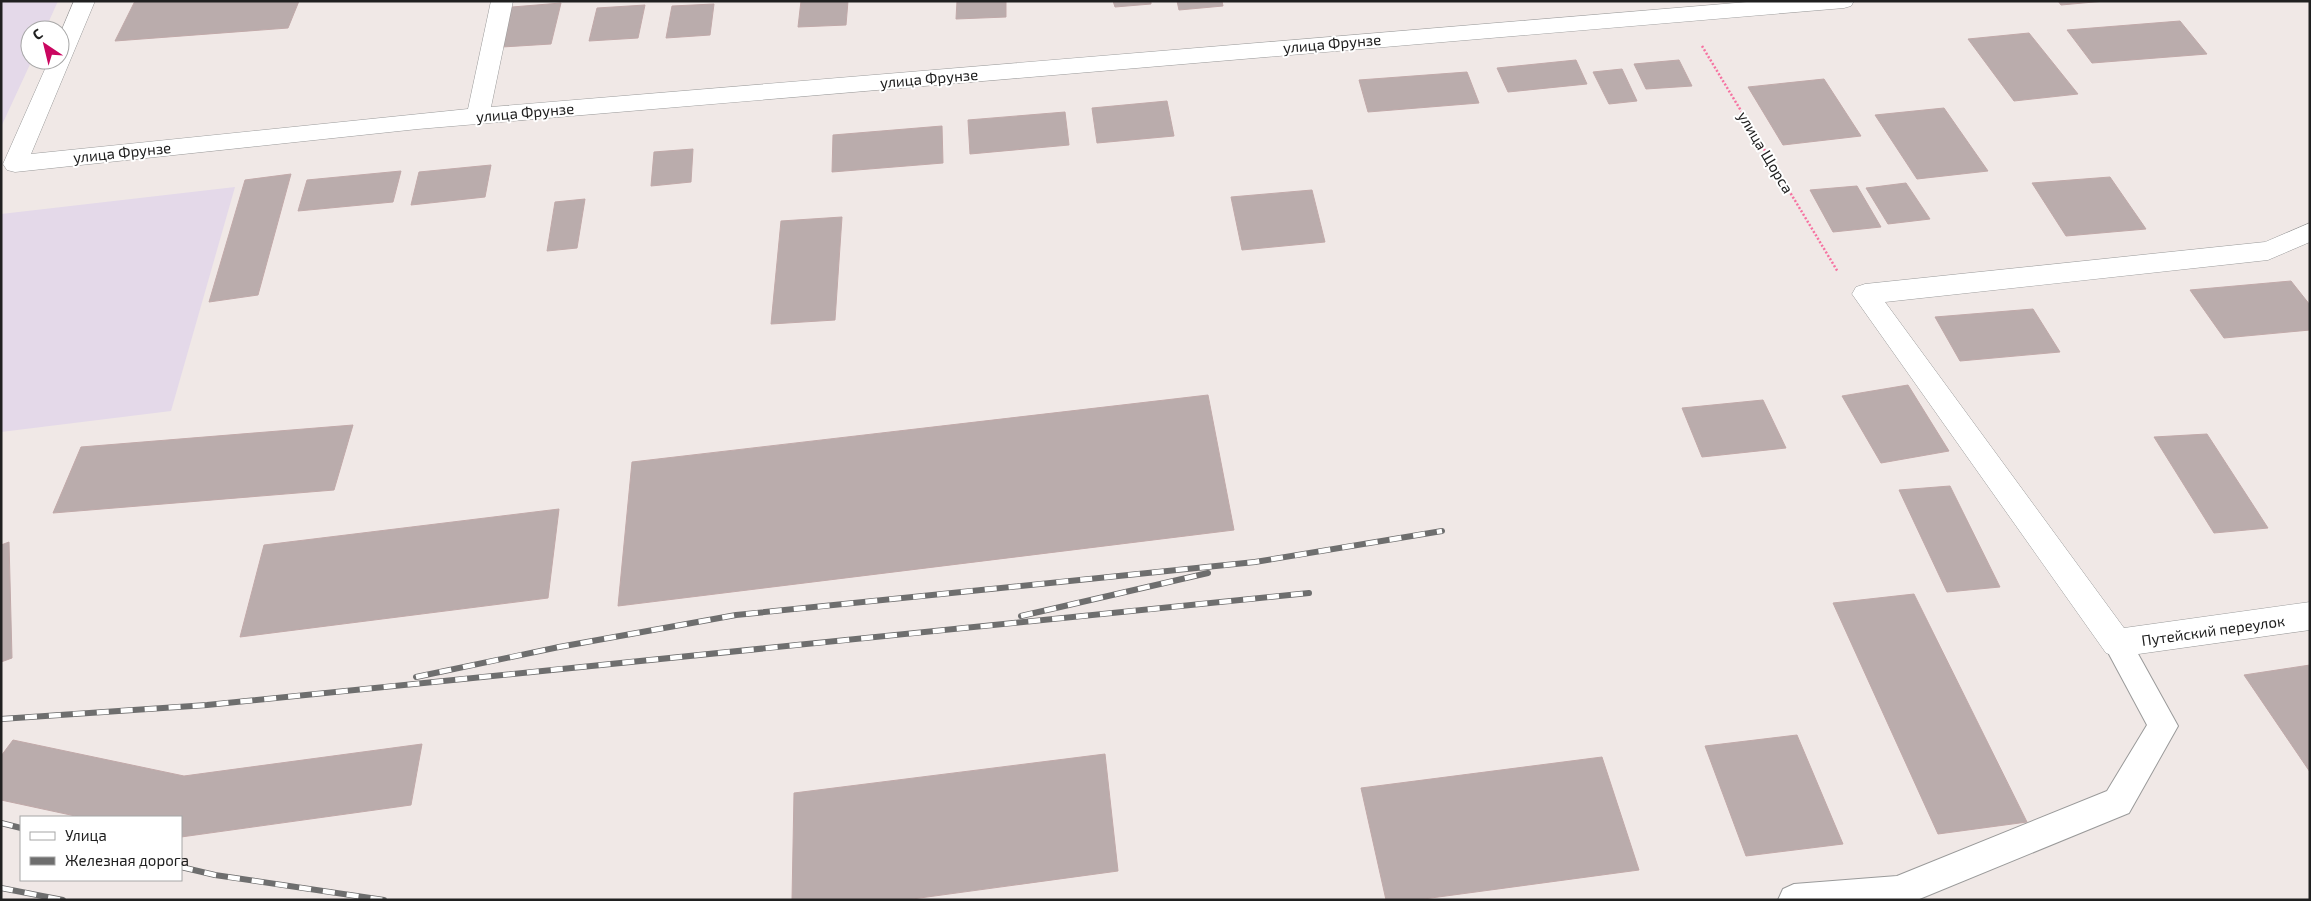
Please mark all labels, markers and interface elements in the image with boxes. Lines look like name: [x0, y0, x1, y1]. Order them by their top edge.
north arrow: [20, 20, 70, 70]
text: С: [29, 25, 46, 43]
street label: улица Фрунзе: [1282, 30, 1382, 57]
street label: улица Фрунзе: [879, 65, 979, 92]
street label: улица Фрунзе: [475, 99, 575, 126]
street label: улица Щорса: [1734, 108, 1798, 197]
street label: улица Фрунзе: [72, 138, 172, 167]
street label: Путейский переулок: [2140, 611, 2286, 650]
legend: [20, 816, 182, 881]
text: Улица: [65, 826, 107, 844]
text: Железная дорога: [65, 851, 189, 869]

